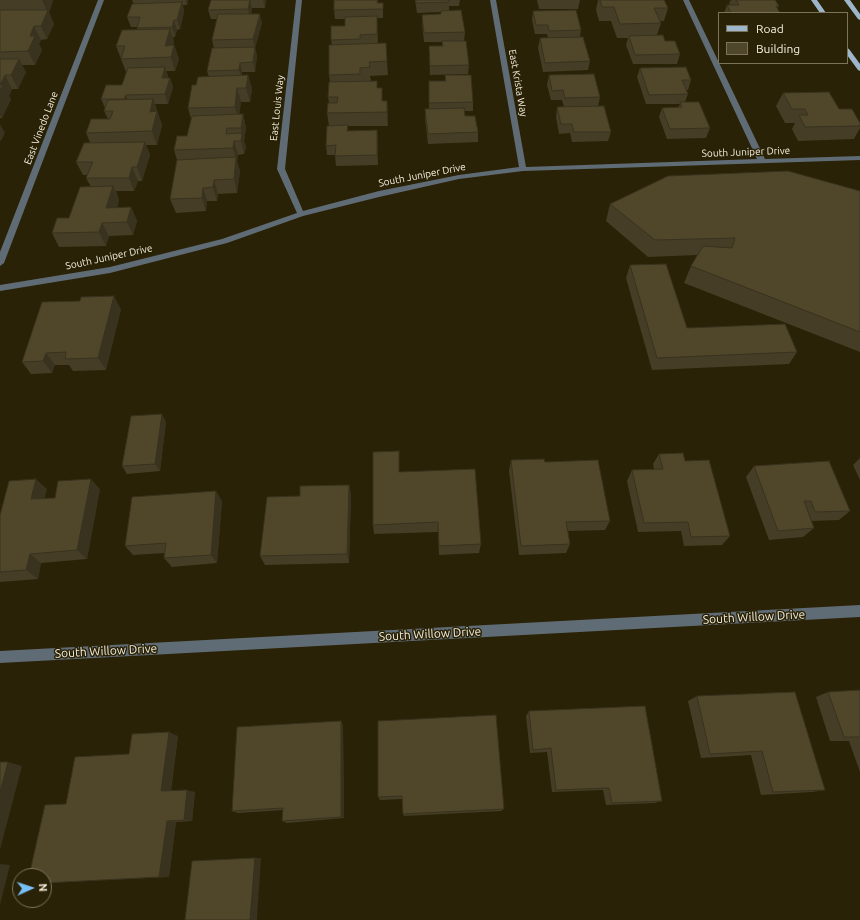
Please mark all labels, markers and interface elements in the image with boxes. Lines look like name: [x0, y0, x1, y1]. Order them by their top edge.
legend: [718, 12, 848, 64]
text: Road: [756, 22, 784, 35]
text: Building: [756, 42, 800, 55]
street label: East Krista Way: [506, 48, 530, 118]
street label: East Louis Way: [268, 75, 286, 141]
street label: East Vinedo Lane: [22, 90, 60, 166]
street label: South Juniper Drive: [702, 144, 790, 160]
street label: South Juniper Drive: [377, 161, 467, 189]
street label: South Juniper Drive: [64, 242, 154, 272]
street label: South Willow Drive: [702, 607, 806, 627]
street label: South Willow Drive: [378, 624, 482, 644]
street label: South Willow Drive: [54, 641, 158, 661]
north arrow: [12, 868, 52, 908]
text: N: [37, 883, 49, 892]

